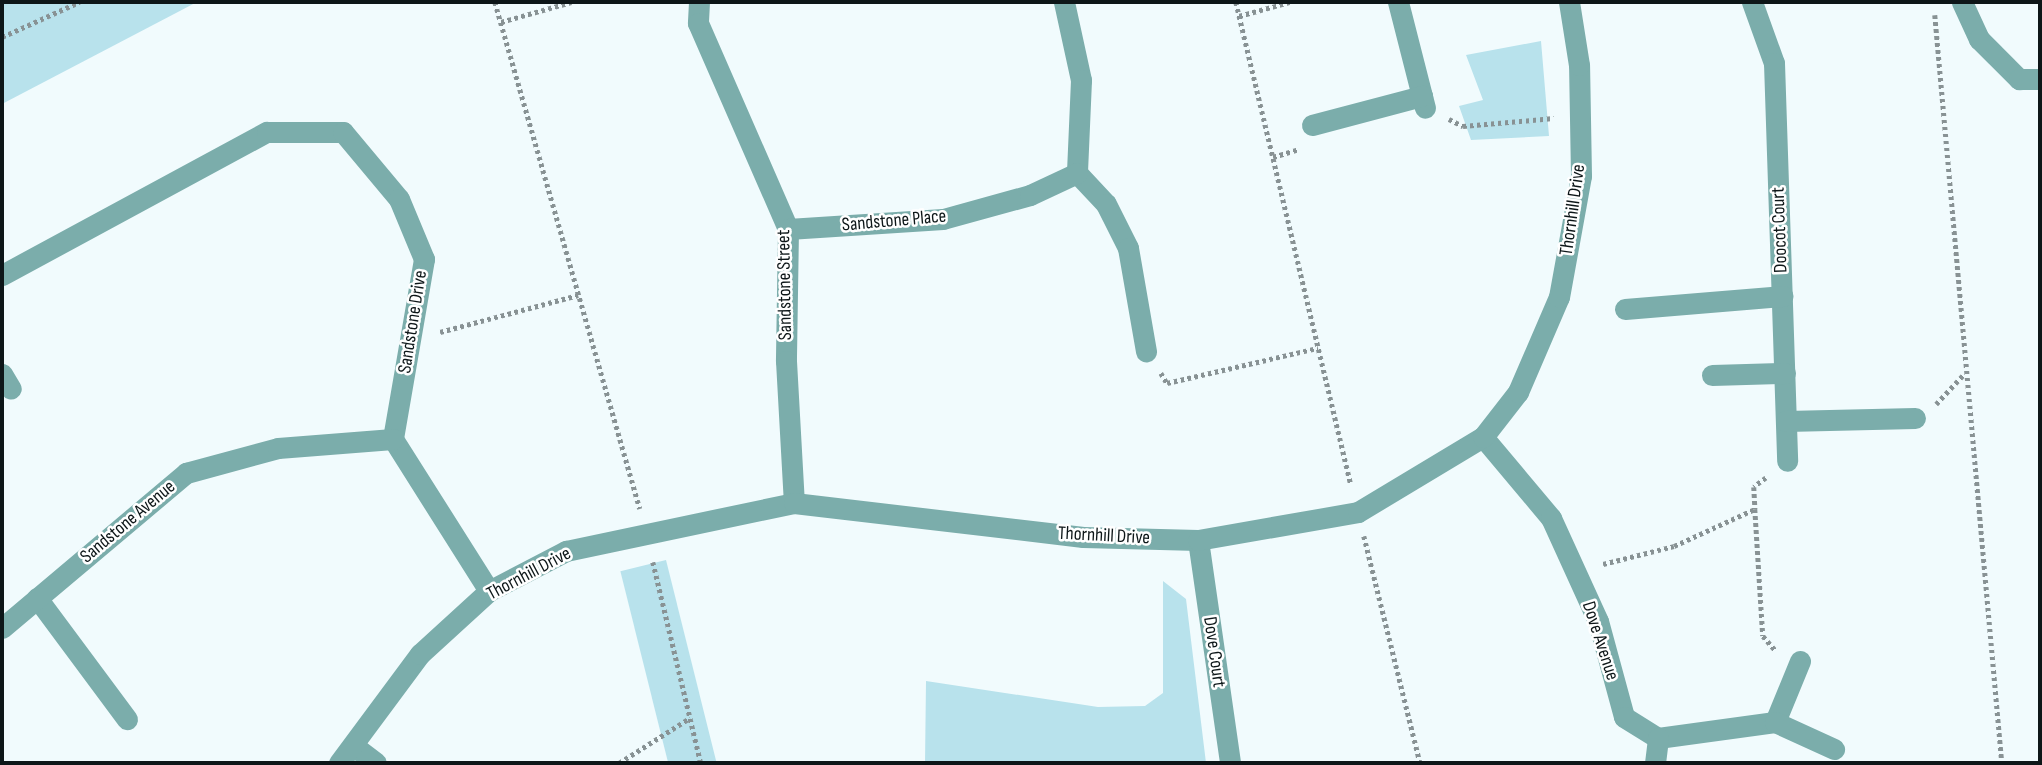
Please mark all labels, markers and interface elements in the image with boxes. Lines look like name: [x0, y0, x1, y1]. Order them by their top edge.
street label: Thornhill Drive: [1555, 163, 1591, 257]
street label: Doocot Court: [1767, 187, 1793, 273]
street label: Sandstone Place: [841, 205, 947, 237]
street label: Sandstone Street: [773, 229, 797, 341]
street label: Sandstone Drive: [394, 269, 432, 375]
street label: Sandstone Avenue: [76, 476, 180, 568]
street label: Thornhill Drive: [1057, 522, 1151, 550]
street label: Thornhill Drive: [483, 542, 575, 606]
street label: Dove Avenue: [1577, 599, 1623, 683]
street label: Dove Court: [1198, 615, 1230, 689]

